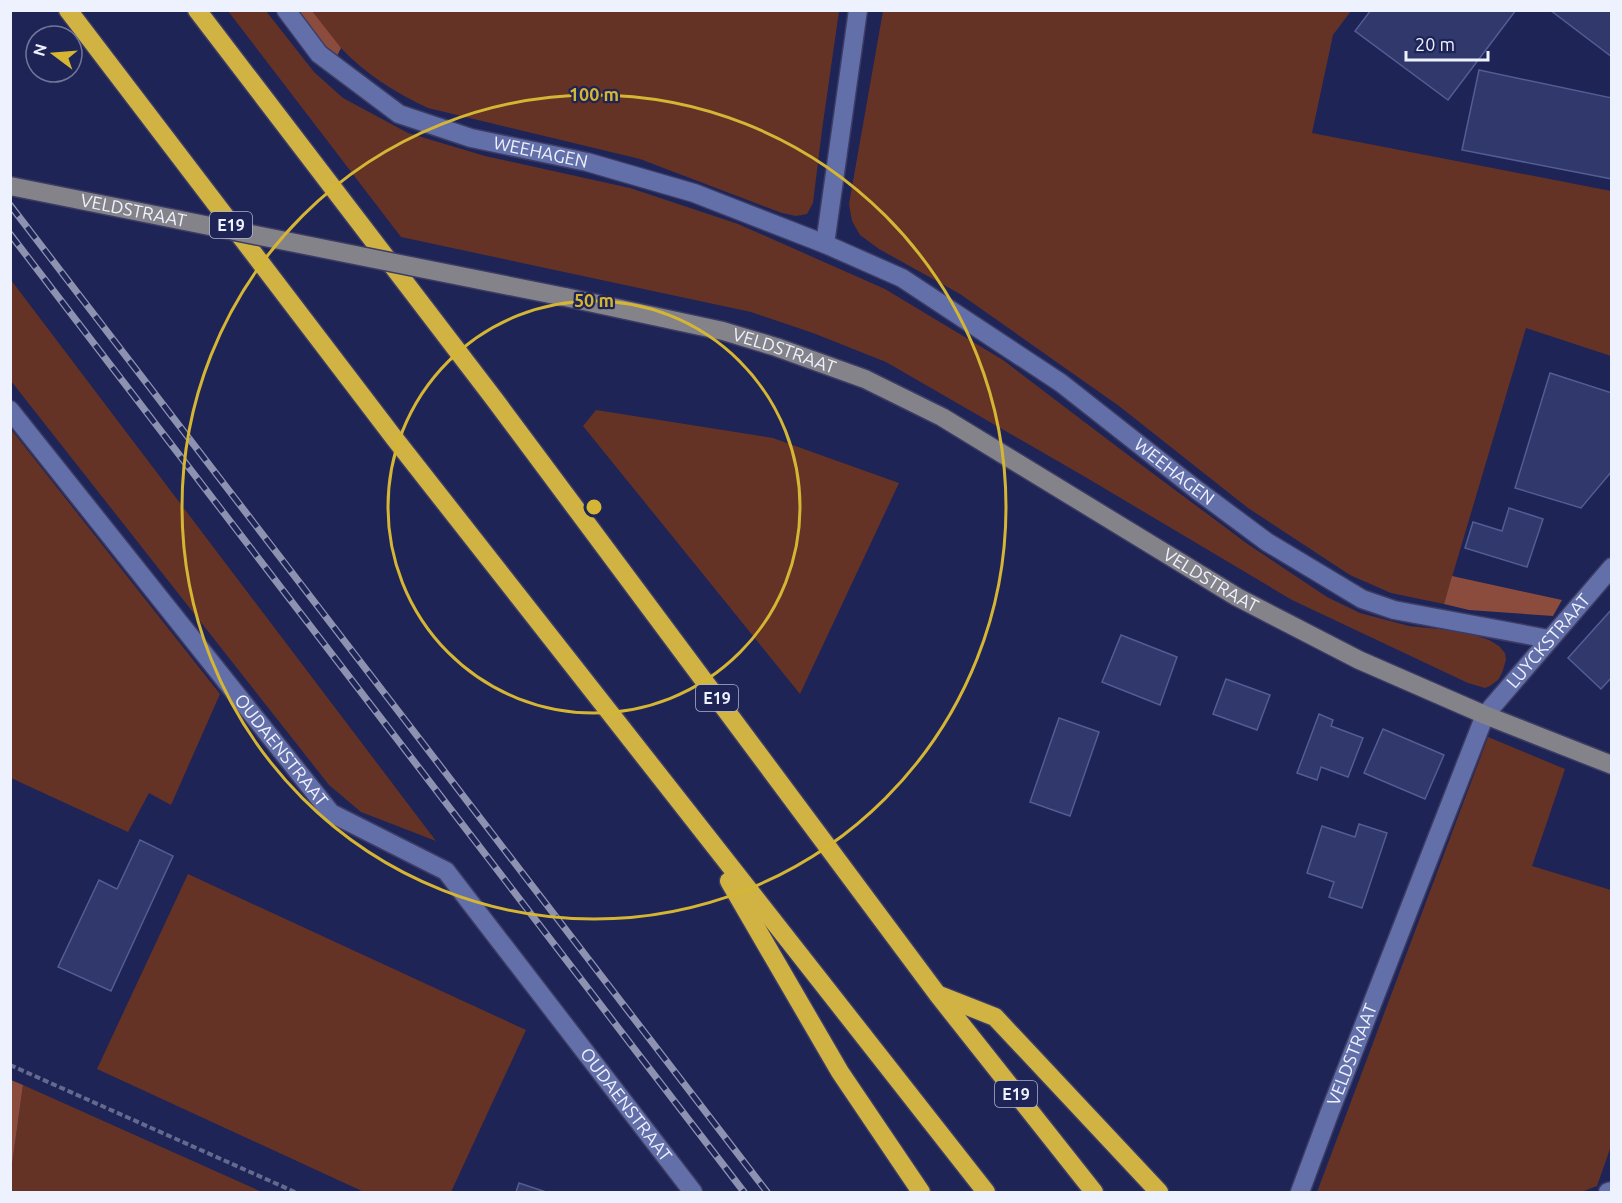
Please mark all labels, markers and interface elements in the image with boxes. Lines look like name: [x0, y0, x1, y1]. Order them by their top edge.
north arrow: [24, 24, 84, 84]
scale bar: [1406, 24, 1488, 62]
text: 20 m: [1415, 34, 1455, 54]
text: N: [29, 42, 50, 58]
text: 100 m: [569, 84, 619, 104]
street label: WEEHAGEN: [492, 132, 590, 171]
street label: VELDSTRAAT: [79, 189, 188, 230]
road number: E19: [210, 212, 252, 238]
text: 50 m: [574, 290, 614, 310]
street label: VELDSTRAAT: [731, 324, 839, 377]
street label: WEEHAGEN: [1131, 434, 1219, 508]
centre of rings: [584, 497, 604, 517]
street label: VELDSTRAAT: [1160, 543, 1262, 615]
street label: LUYCKSTRAAT: [1502, 589, 1593, 692]
road number: E19: [696, 685, 738, 711]
street label: OUDAENSTRAAT: [231, 690, 333, 810]
street label: VELDSTRAAT: [1322, 1000, 1380, 1108]
street label: OUDAENSTRAAT: [577, 1044, 677, 1165]
road number: E19: [995, 1081, 1037, 1107]

